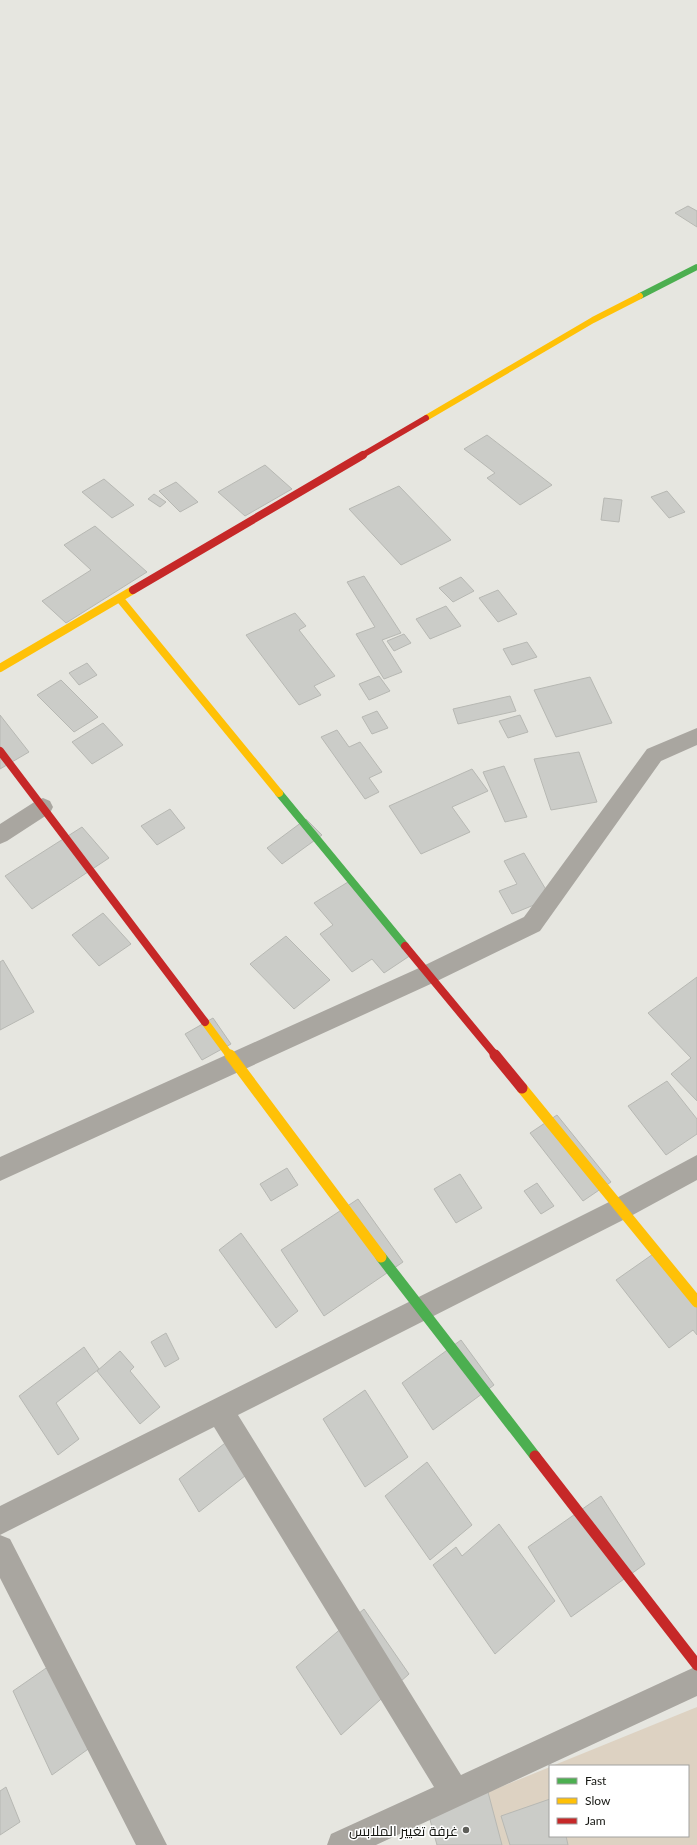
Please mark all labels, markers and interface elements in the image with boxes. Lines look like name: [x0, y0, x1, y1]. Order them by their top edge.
legend: [549, 1765, 689, 1837]
text: Fast: [585, 1773, 607, 1788]
text: Slow: [585, 1793, 611, 1808]
text: Jam: [585, 1813, 606, 1828]
place label: غرفة تغيير الملابس: [349, 1822, 458, 1839]
marker: غرفة تغيير الملابس: [461, 1825, 471, 1835]

